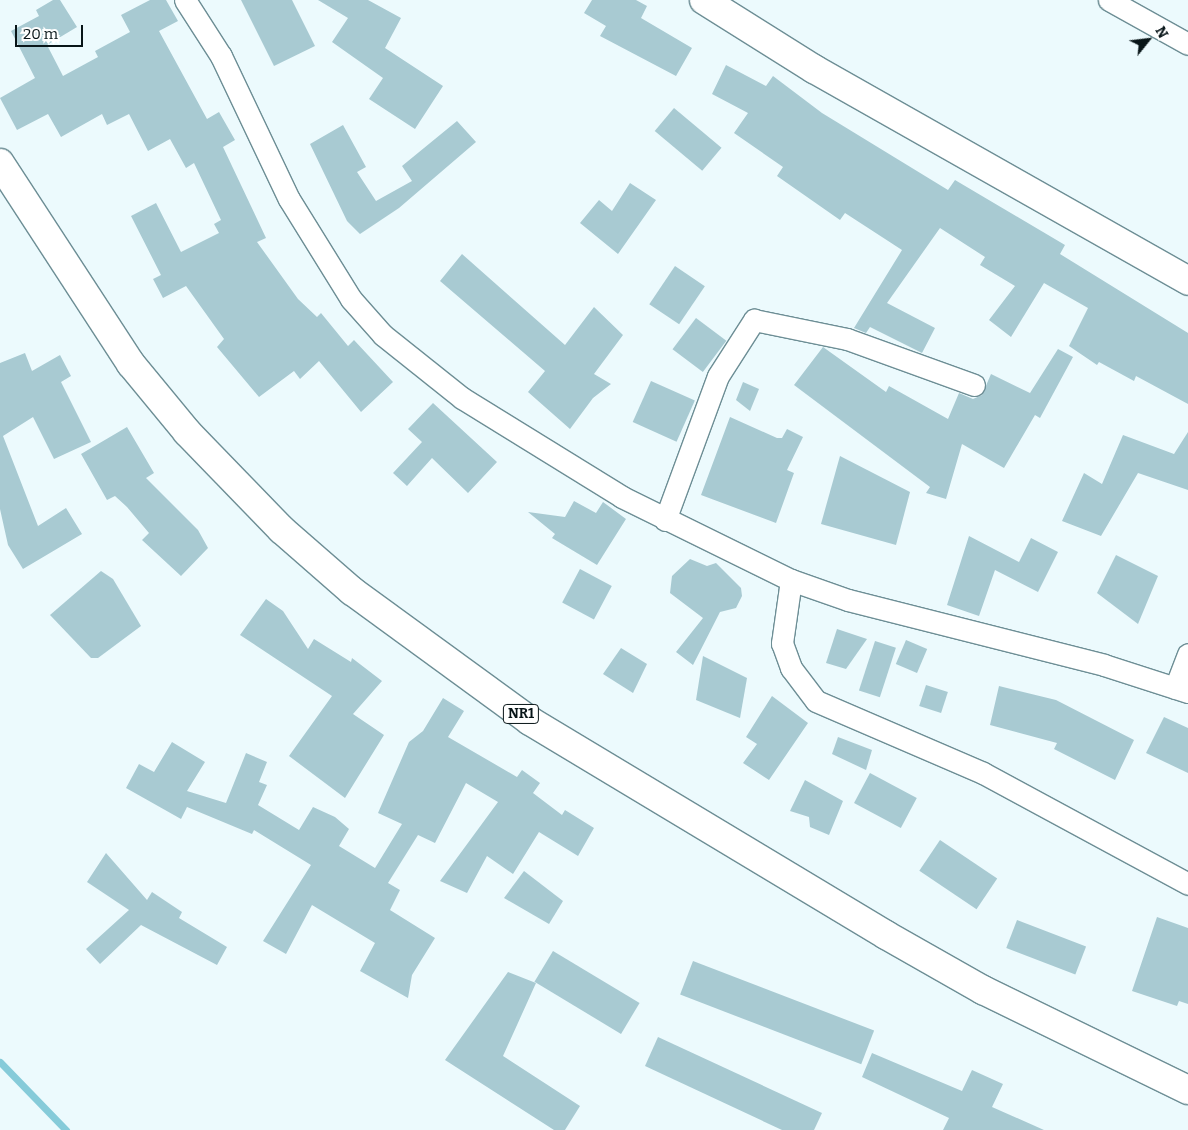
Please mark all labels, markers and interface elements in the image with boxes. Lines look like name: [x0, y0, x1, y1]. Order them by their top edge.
scale bar: [18, 15, 85, 47]
north arrow: [1123, 15, 1173, 65]
text: N: [1152, 24, 1172, 41]
text: 20 m: [23, 25, 58, 43]
road number: NR1: [502, 702, 540, 726]

